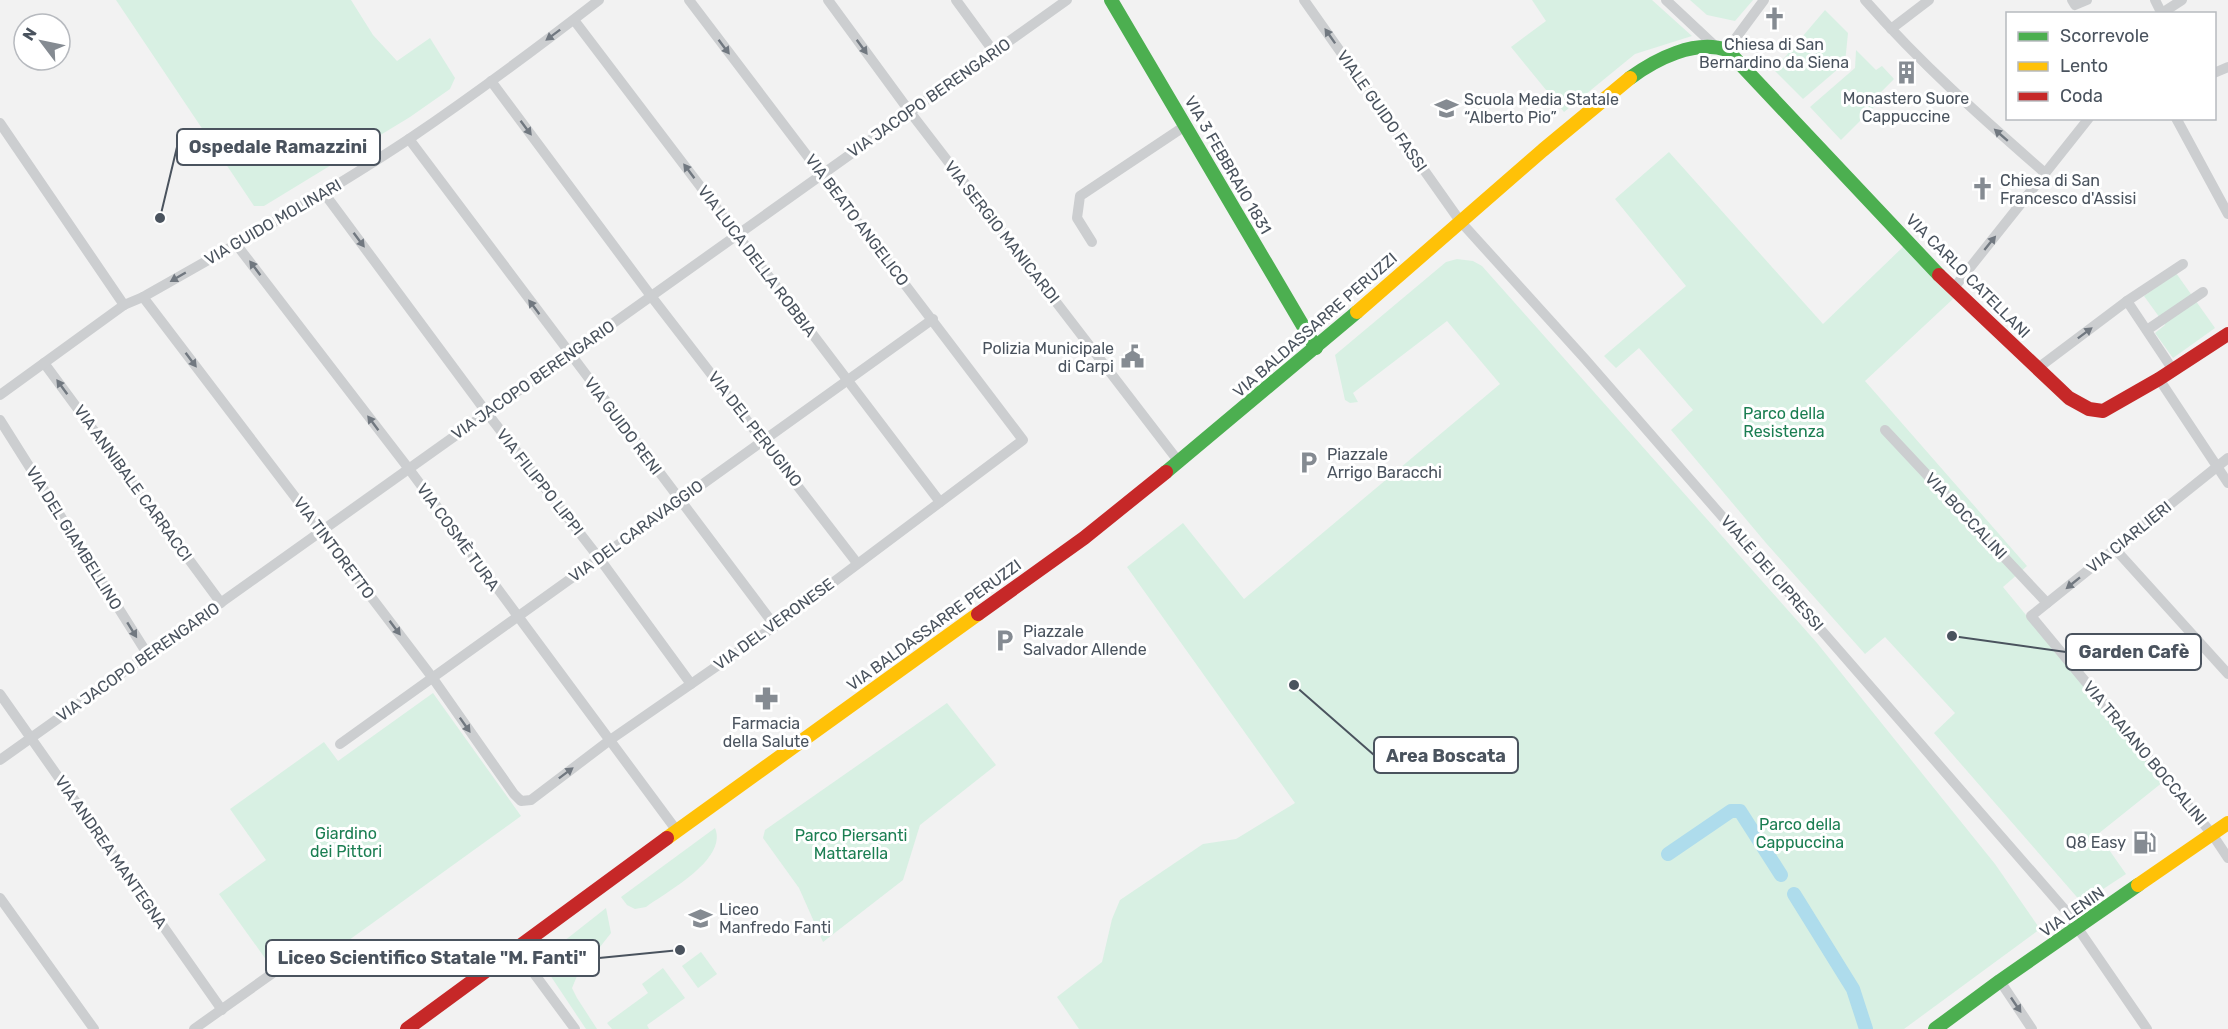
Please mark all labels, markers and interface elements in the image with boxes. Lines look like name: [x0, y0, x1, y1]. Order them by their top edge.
church icon: Chiesa di San Bernardino da Siena: [1761, 6, 1787, 32]
north arrow: [12, 12, 72, 72]
legend: [2006, 12, 2216, 120]
text: N: [19, 24, 41, 44]
text: Scorrevole: [2060, 25, 2149, 47]
one-way arrow: [1324, 28, 1336, 44]
one-way arrow: [545, 29, 561, 42]
street label: VIA JACOPO BERENGARIO: [844, 34, 1014, 162]
place label: Chiesa di San Bernardino da Siena: [1699, 35, 1849, 72]
one-way arrow: [718, 39, 730, 54]
one-way arrow: [856, 40, 868, 55]
street label: VIALE GUIDO FASSI: [1333, 47, 1431, 175]
text: Lento: [2060, 55, 2108, 77]
building icon: Monastero Suore Cappuccine: [1893, 60, 1919, 86]
text: Coda: [2060, 85, 2103, 107]
place label: Monastero Suore Cappuccine: [1843, 89, 1969, 126]
place label: Scuola Media Statale “Alberto Pio”: [1464, 90, 1619, 127]
street label: VIA 3 FEBBRAIO 1831: [1181, 92, 1275, 238]
school or university icon: Scuola Media Statale “Alberto Pio”: [1433, 95, 1459, 121]
one-way arrow: [520, 120, 532, 136]
callout: Ospedale Ramazzini: [177, 129, 380, 165]
one-way arrow: [1994, 129, 2009, 142]
text: Ospedale Ramazzini: [189, 136, 367, 158]
street label: VIA BEATO ANGELICO: [801, 151, 913, 289]
street label: VIA SERGIO MANICARDI: [941, 157, 1063, 307]
one-way arrow: [684, 164, 696, 179]
place label: Chiesa di San Francesco d'Assisi: [2000, 171, 2136, 208]
street label: VIA GUIDO MOLINARI: [201, 175, 345, 269]
church icon: Chiesa di San Francesco d'Assisi: [1969, 176, 1995, 202]
street label: VIA LUCA DELLA ROBBIA: [694, 182, 820, 341]
street label: VIA CARLO CATELLANI: [1902, 210, 2034, 342]
one-way arrow: [353, 231, 365, 247]
one-way arrow: [1983, 235, 1996, 251]
street label: VIA BALDASSARRE PERUZZI: [1229, 249, 1401, 401]
one-way arrow: [249, 260, 261, 275]
one-way arrow: [170, 272, 186, 283]
one-way arrow: [529, 300, 541, 315]
street label: VIA JACOPO BERENGARIO: [448, 316, 618, 444]
one-way arrow: [2077, 327, 2092, 339]
place label: Polizia Municipale di Carpi: [982, 339, 1114, 376]
public building icon: Polizia Municipale di Carpi: [1119, 344, 1145, 370]
one-way arrow: [185, 353, 197, 368]
street label: VIA DEL PERUGINO: [704, 368, 806, 490]
street label: VIA GUIDO RENI: [580, 374, 666, 478]
one-way arrow: [56, 379, 68, 395]
street label: VIA ANNIBALE CARRACCI: [70, 401, 196, 565]
park label: Parco della Resistenza: [1743, 404, 1825, 441]
one-way arrow: [368, 415, 380, 430]
street label: VIA FILIPPO LIPPI: [493, 425, 587, 539]
place label: Piazzale Arrigo Baracchi: [1327, 445, 1442, 482]
parking icon: Piazzale Arrigo Baracchi: [1296, 450, 1322, 476]
street label: VIA DEL GIAMBELLINO: [22, 463, 126, 613]
street label: VIA BOCCALINI: [1921, 469, 2011, 563]
street label: VIA DEL CARAVAGGIO: [565, 476, 707, 586]
street label: VIA COSMÈ TURA: [413, 480, 503, 595]
street label: VIA TINTORETTO: [290, 493, 378, 603]
street label: VIA CIARLIERI: [2083, 497, 2175, 577]
street label: VIALE DEI CIPRESSI: [1717, 511, 1827, 635]
street label: VIA BALDASSARRE PERUZZI: [843, 555, 1025, 695]
street label: VIA DEL VERONESE: [710, 574, 838, 674]
one-way arrow: [2065, 576, 2081, 589]
street label: VIA JACOPO BERENGARIO: [53, 598, 223, 726]
one-way arrow: [388, 620, 401, 636]
one-way arrow: [126, 622, 137, 638]
place label: Piazzale Salvador Allende: [1023, 622, 1147, 659]
parking icon: Piazzale Salvador Allende: [992, 627, 1018, 653]
callout: Garden Cafè: [2066, 634, 2201, 670]
text: Garden Cafè: [2079, 641, 2190, 663]
street label: VIA TRAIANO BOCCALINI: [2079, 677, 2211, 829]
pharmacy icon: Farmacia della Salute: [753, 685, 779, 711]
place label: Farmacia della Salute: [723, 714, 809, 751]
one-way arrow: [459, 717, 471, 733]
callout: Area Boscata: [1374, 737, 1518, 773]
text: Area Boscata: [1386, 745, 1506, 767]
one-way arrow: [558, 767, 574, 780]
street label: VIA ANDREA MANTEGNA: [51, 772, 171, 932]
park label: Parco della Cappuccina: [1756, 815, 1844, 852]
park label: Giardino dei Pittori: [310, 824, 382, 861]
park label: Parco Piersanti Mattarella: [795, 826, 907, 863]
fuel station icon: Q8 Easy: [2131, 829, 2157, 855]
place label: Q8 Easy: [2066, 833, 2126, 852]
street label: VIA LENIN: [2036, 883, 2108, 941]
place label: Liceo Manfredo Fanti: [719, 900, 831, 937]
school or university icon: Liceo Manfredo Fanti: [688, 905, 714, 931]
callout: Liceo Scientifico Statale "M. Fanti": [266, 940, 599, 976]
text: Liceo Scientifico Statale "M. Fanti": [277, 947, 587, 969]
one-way arrow: [2010, 997, 2021, 1013]

